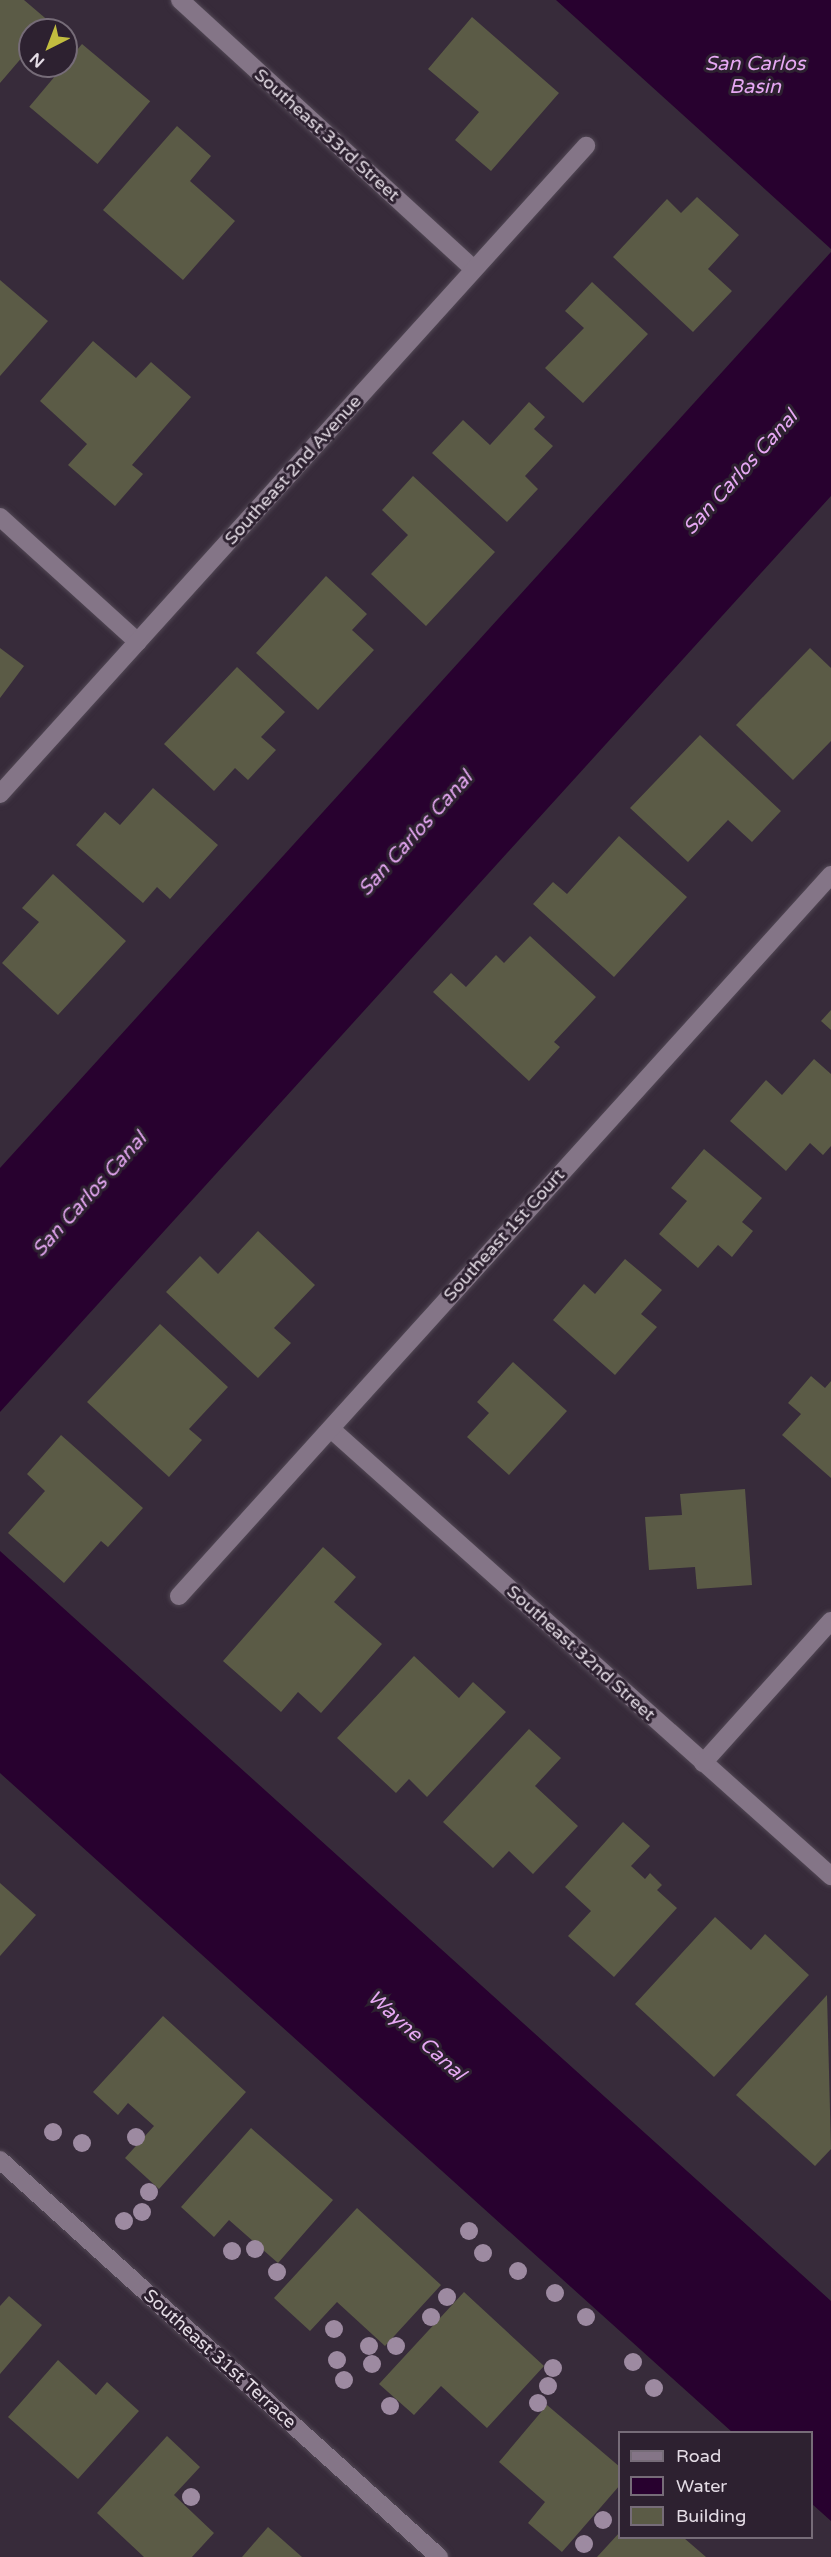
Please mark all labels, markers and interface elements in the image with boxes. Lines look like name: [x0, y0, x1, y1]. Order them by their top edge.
north arrow: [18, 18, 78, 78]
text: N: [26, 48, 49, 72]
water label: San Carlos Basin: [705, 53, 805, 100]
street label: Southeast 33rd Street: [250, 64, 404, 206]
street label: Southeast 2nd Avenue: [220, 391, 366, 549]
water label: San Carlos Canal: [679, 406, 803, 540]
water label: San Carlos Canal: [354, 767, 478, 901]
water label: San Carlos Canal: [28, 1128, 152, 1262]
street label: Southeast 1st Court: [439, 1164, 569, 1306]
street label: Southeast 32nd Street: [502, 1581, 660, 1725]
water label: Wayne Canal: [362, 1986, 470, 2086]
street label: Southeast 31st Terrace: [139, 2285, 301, 2433]
legend: [618, 2431, 813, 2539]
text: Road: [676, 2445, 721, 2467]
text: Water: [676, 2475, 727, 2497]
text: Building: [676, 2505, 746, 2527]

